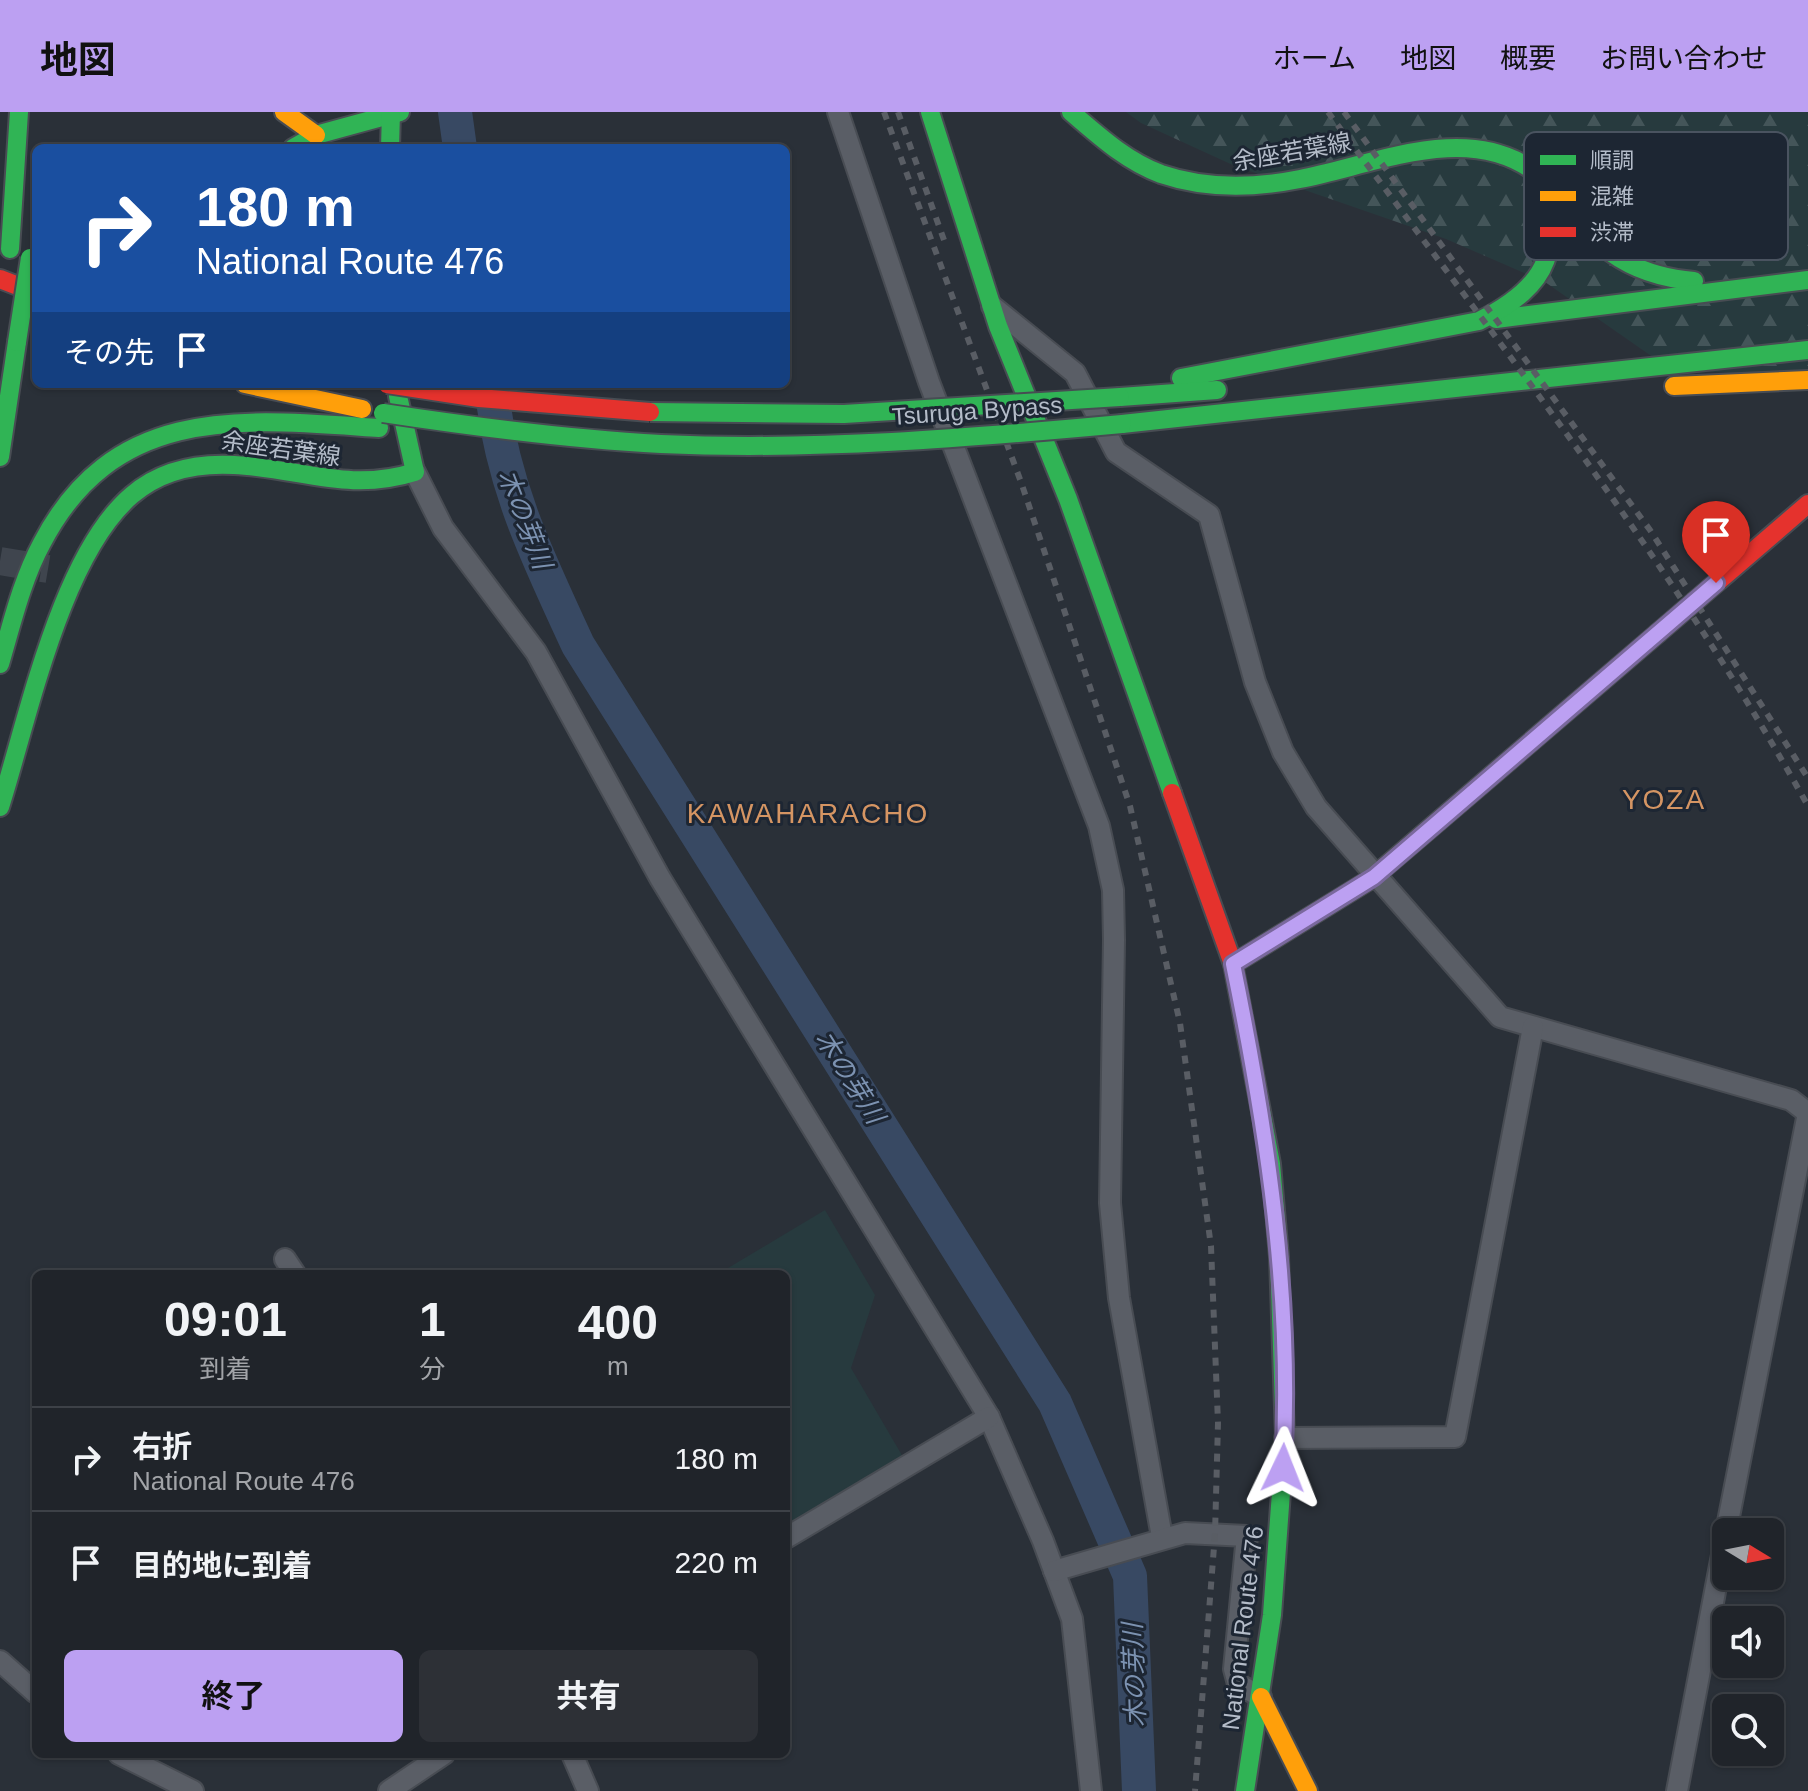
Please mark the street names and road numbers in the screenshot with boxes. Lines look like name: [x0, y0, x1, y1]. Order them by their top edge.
street label: 余座若葉線: [1230, 128, 1353, 175]
street label: Tsuruga Bypass: [891, 391, 1063, 430]
street label: 余座若葉線: [220, 427, 342, 470]
street label: National Route 476: [1217, 1524, 1268, 1732]

